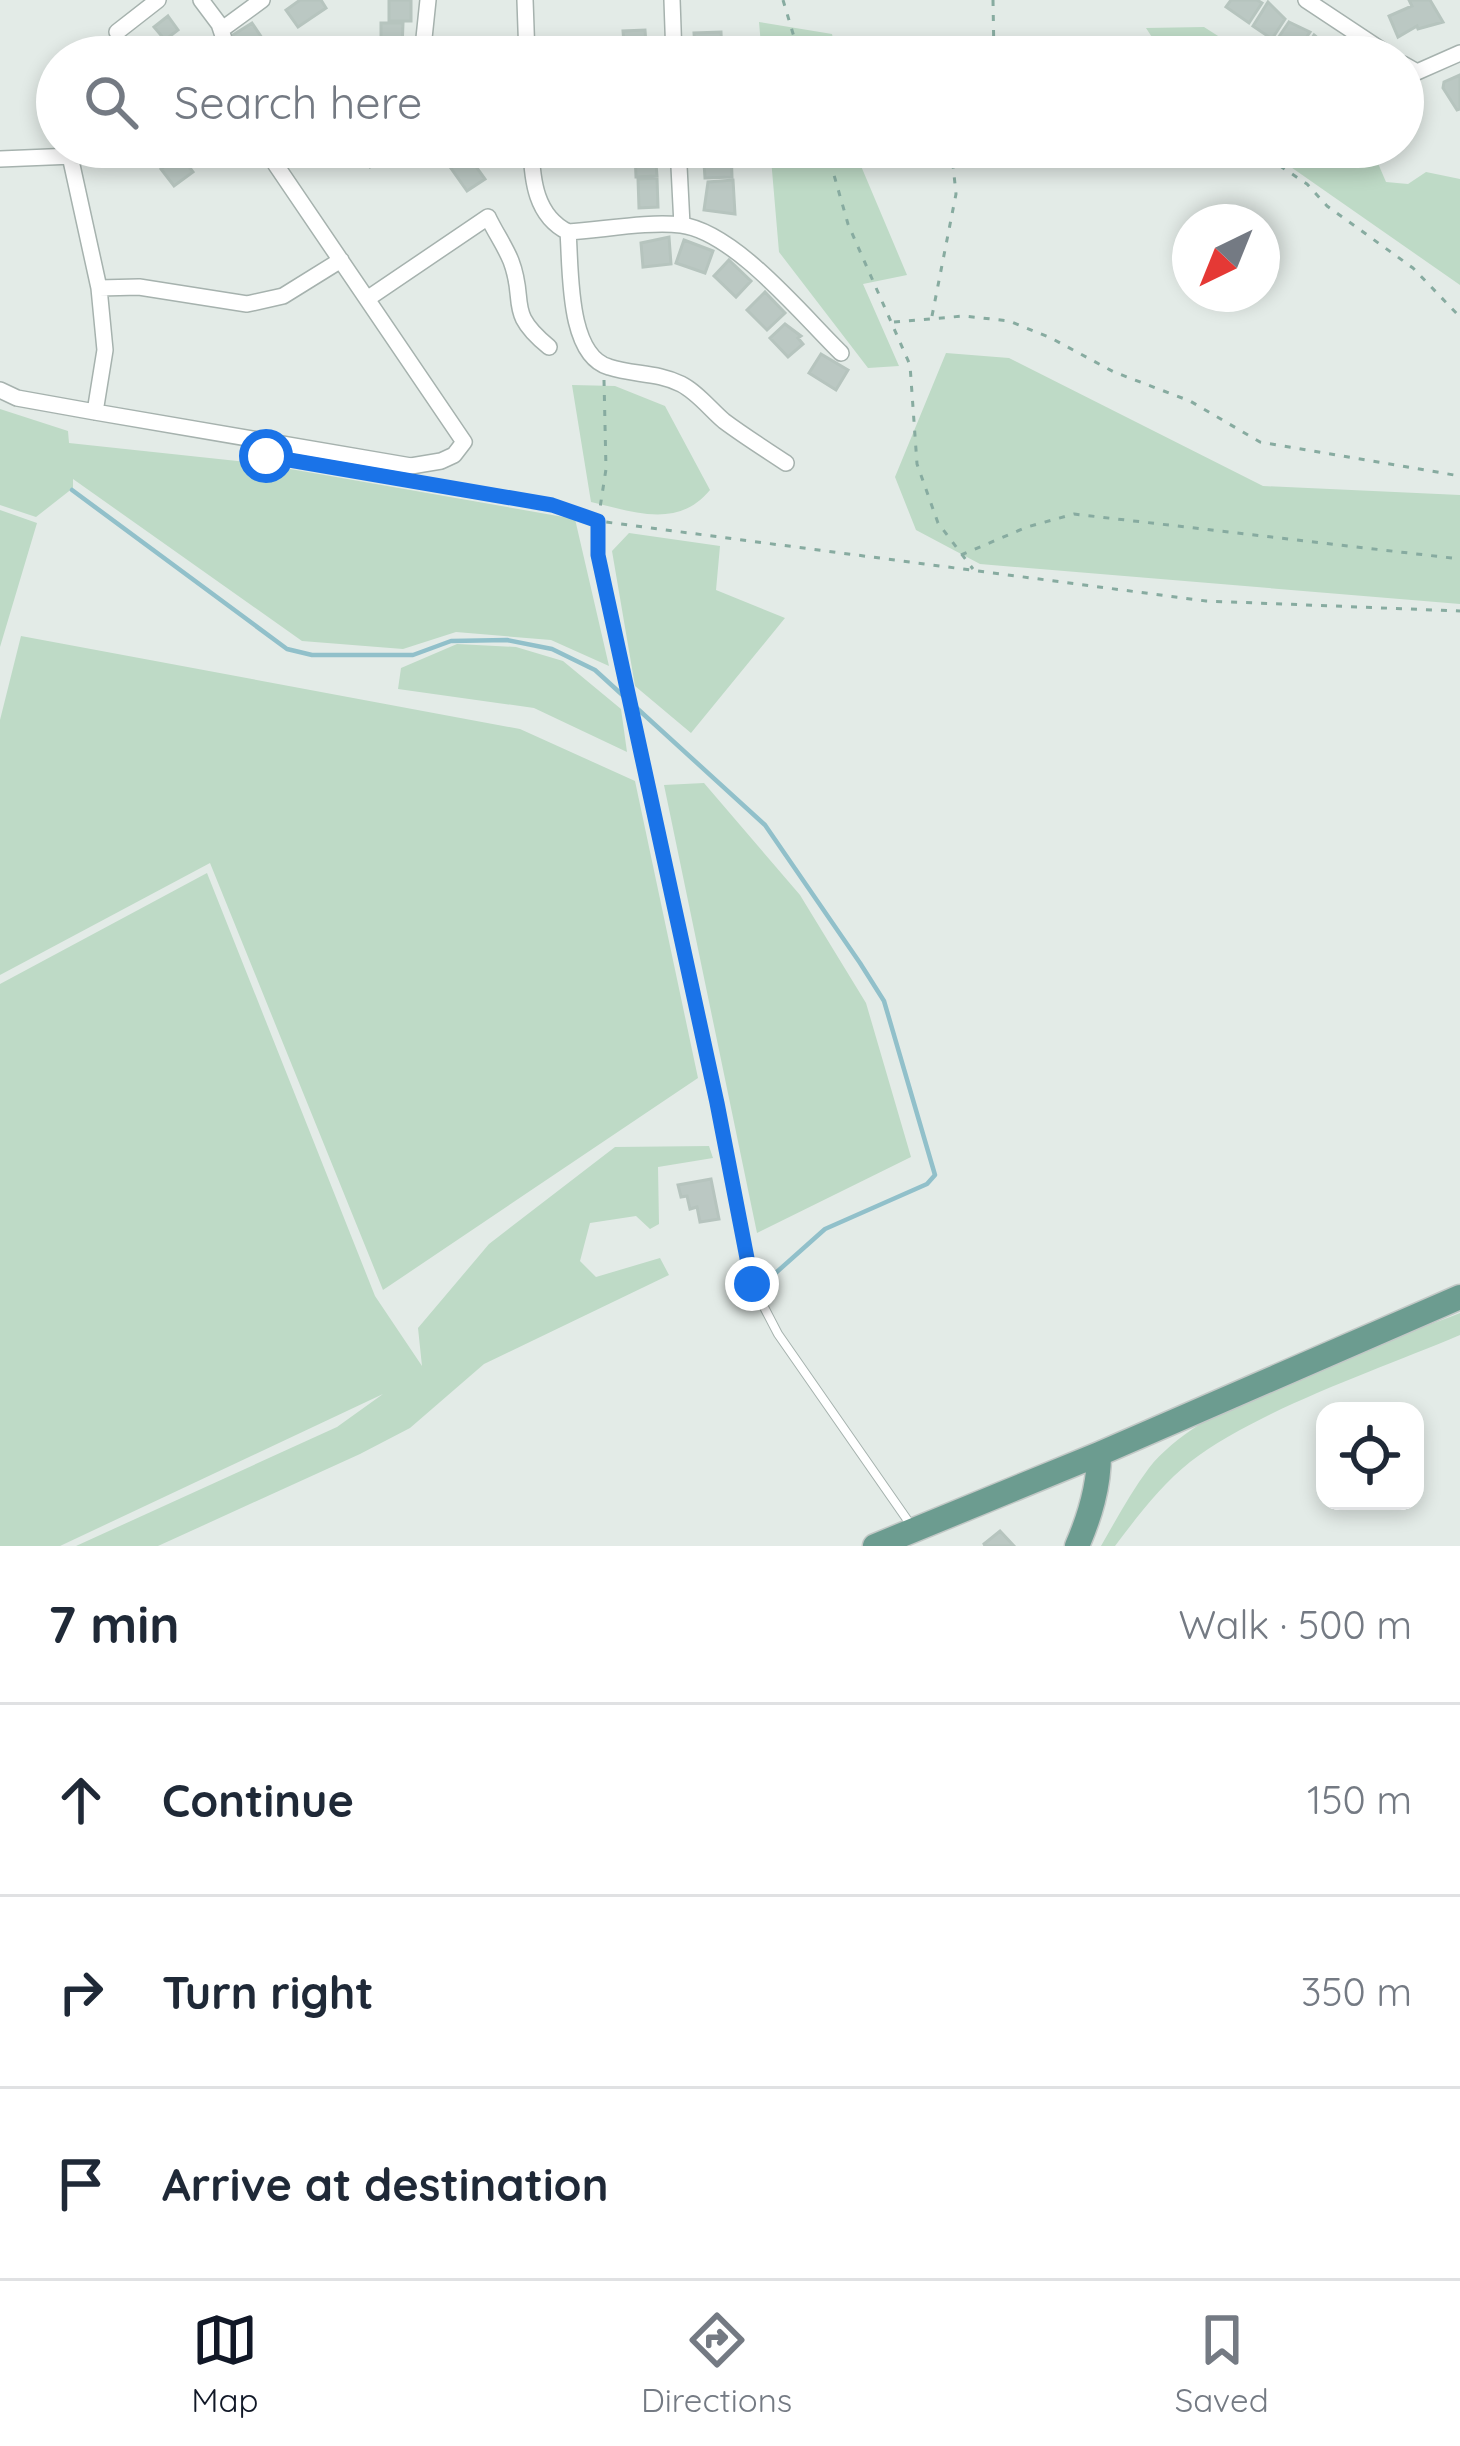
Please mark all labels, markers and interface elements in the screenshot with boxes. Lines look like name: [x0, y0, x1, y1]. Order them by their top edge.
search box: [36, 36, 1424, 168]
icon: search: [78, 69, 144, 135]
text: Search here: [174, 74, 422, 130]
north arrow: [1172, 204, 1280, 312]
route start: [239, 429, 293, 483]
route end: [725, 1257, 779, 1311]
map controls: [1316, 1402, 1424, 1510]
button: locate: [1316, 1402, 1424, 1510]
text: 7 min: [48, 1592, 180, 1656]
text: Walk · 500 m: [1178, 1600, 1412, 1649]
icon: ahead: [48, 1767, 114, 1833]
text: Continue: [162, 1772, 354, 1828]
text: 150 m: [1307, 1775, 1412, 1824]
icon: right: [48, 1959, 114, 2025]
text: Turn right: [162, 1964, 374, 2020]
text: 350 m: [1301, 1967, 1412, 2016]
icon: arrive: [48, 2151, 114, 2217]
text: Arrive at destination: [162, 2156, 608, 2212]
tab: Map: [191, 2307, 259, 2420]
tab: Directions: [641, 2307, 792, 2420]
tab: Saved: [1175, 2307, 1269, 2420]

